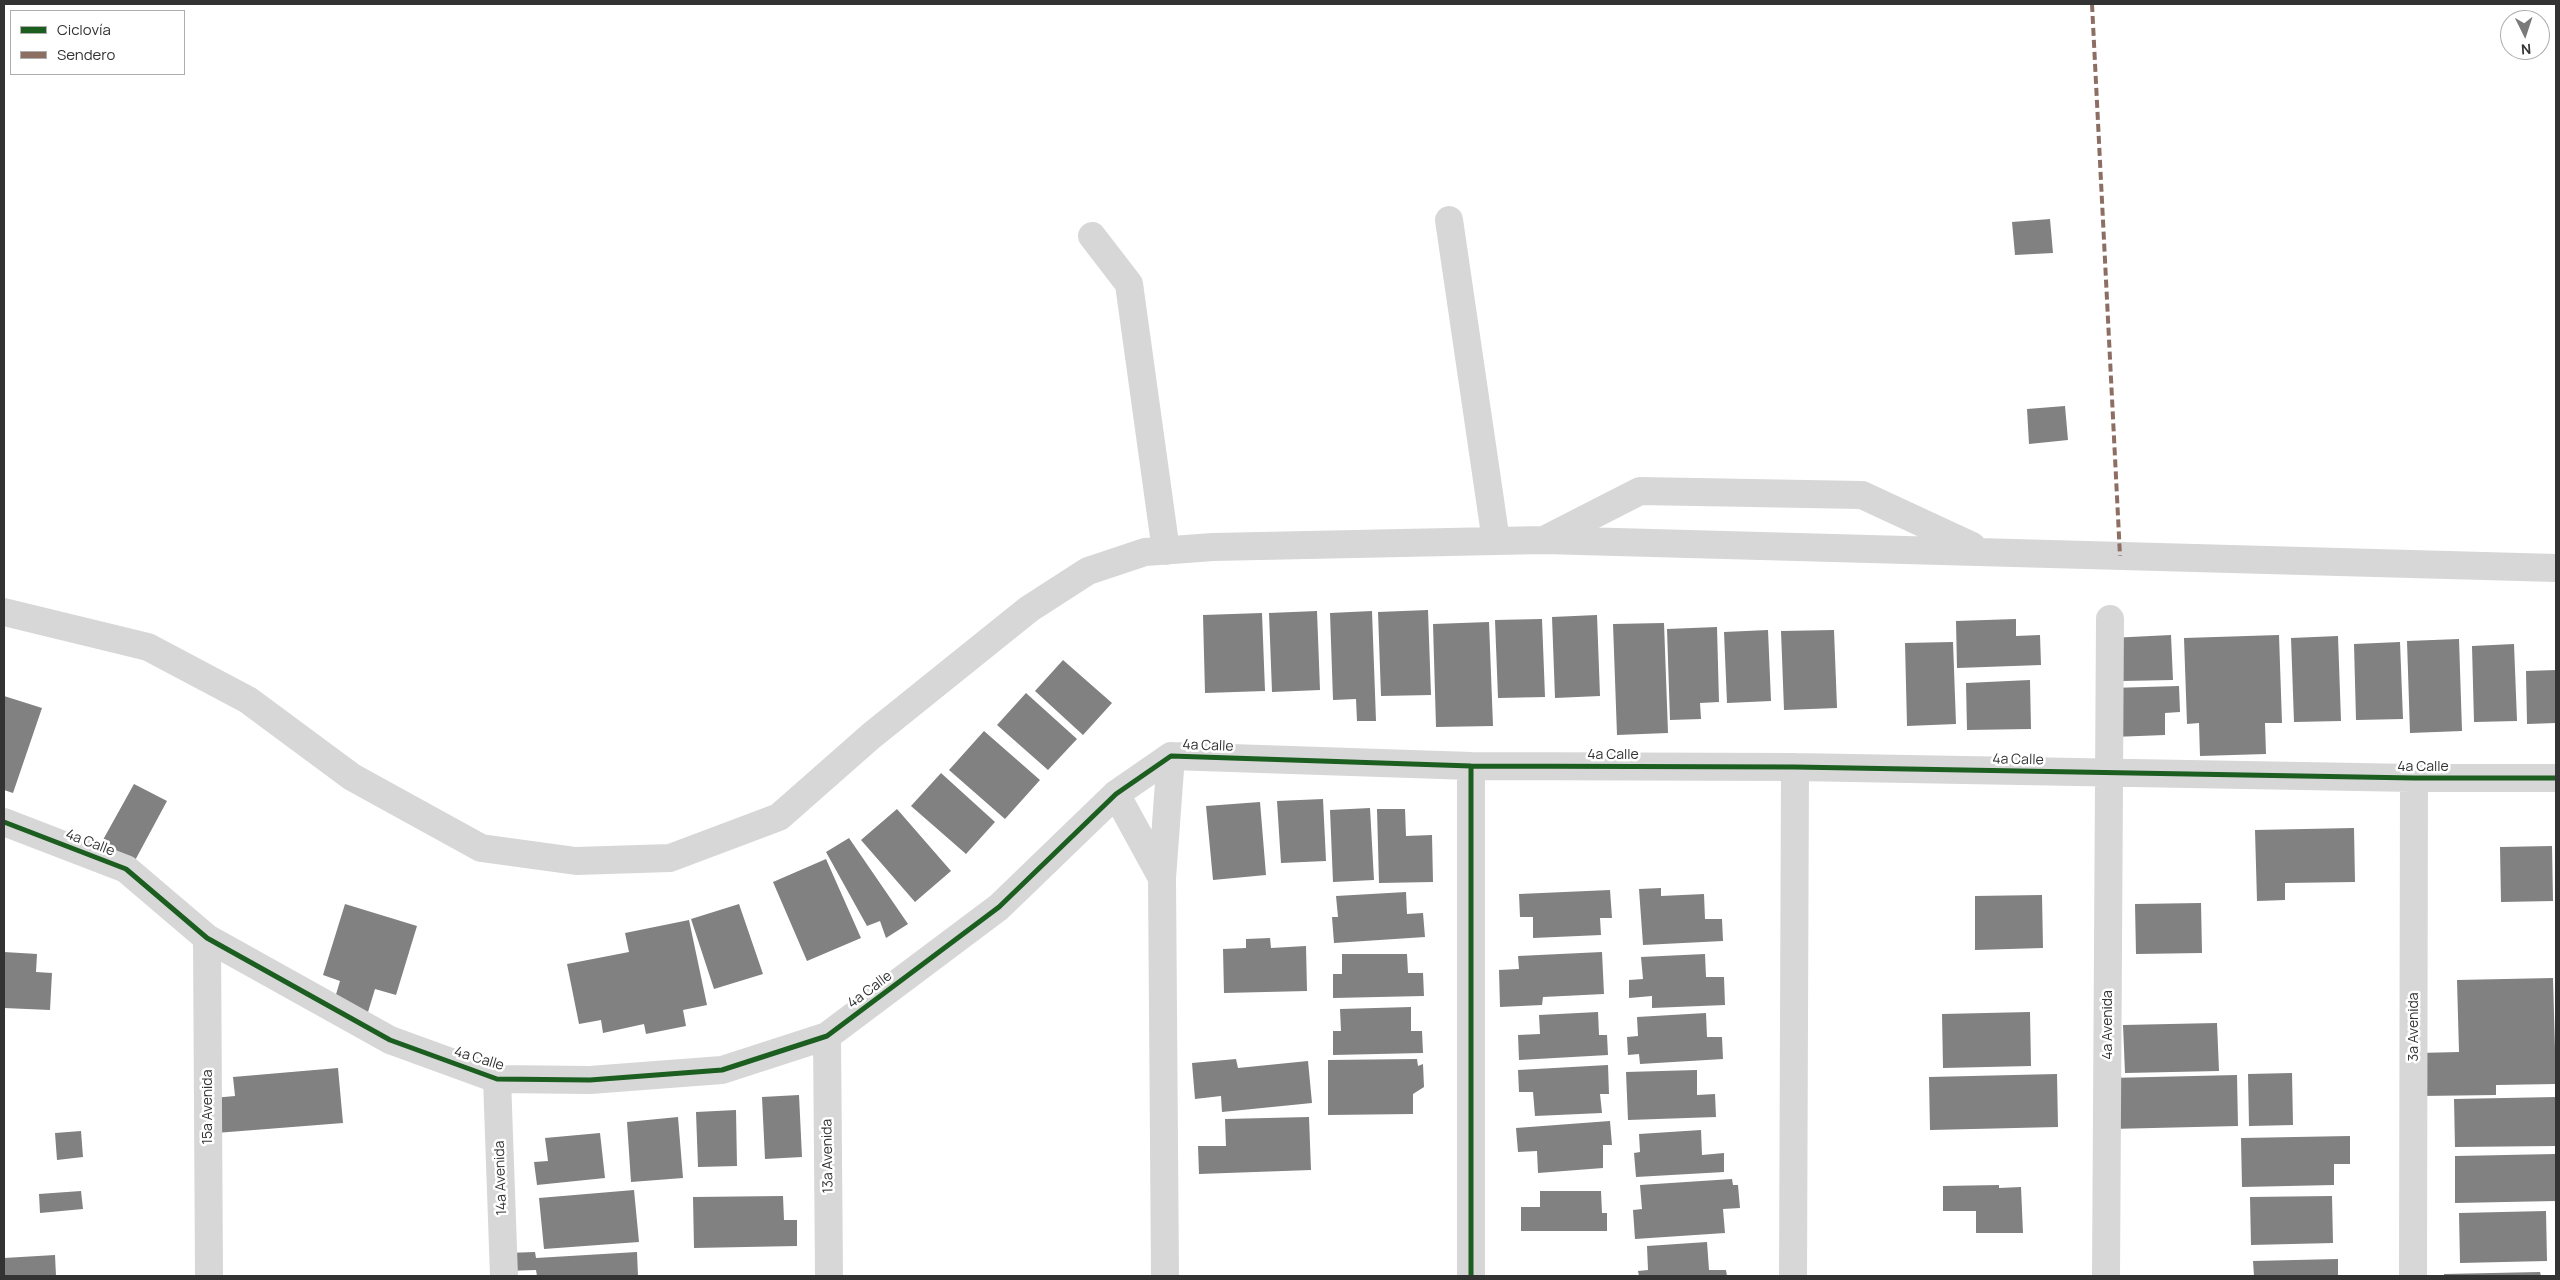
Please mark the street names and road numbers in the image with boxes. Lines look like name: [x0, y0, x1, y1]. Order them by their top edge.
street label: 4a Calle: [1182, 737, 1234, 755]
street label: 4a Calle: [1587, 747, 1639, 763]
street label: 4a Calle: [1992, 751, 2044, 769]
street label: 4a Calle: [2397, 759, 2449, 775]
street label: 4a Calle: [63, 826, 117, 860]
street label: 4a Calle: [844, 968, 896, 1012]
street label: 4a Avenida: [2100, 990, 2116, 1060]
street label: 3a Avenida: [2406, 992, 2422, 1062]
street label: 4a Calle: [452, 1043, 506, 1075]
street label: 15a Avenida: [200, 1070, 216, 1144]
street label: 13a Avenida: [819, 1119, 837, 1193]
street label: 14a Avenida: [491, 1140, 511, 1216]

